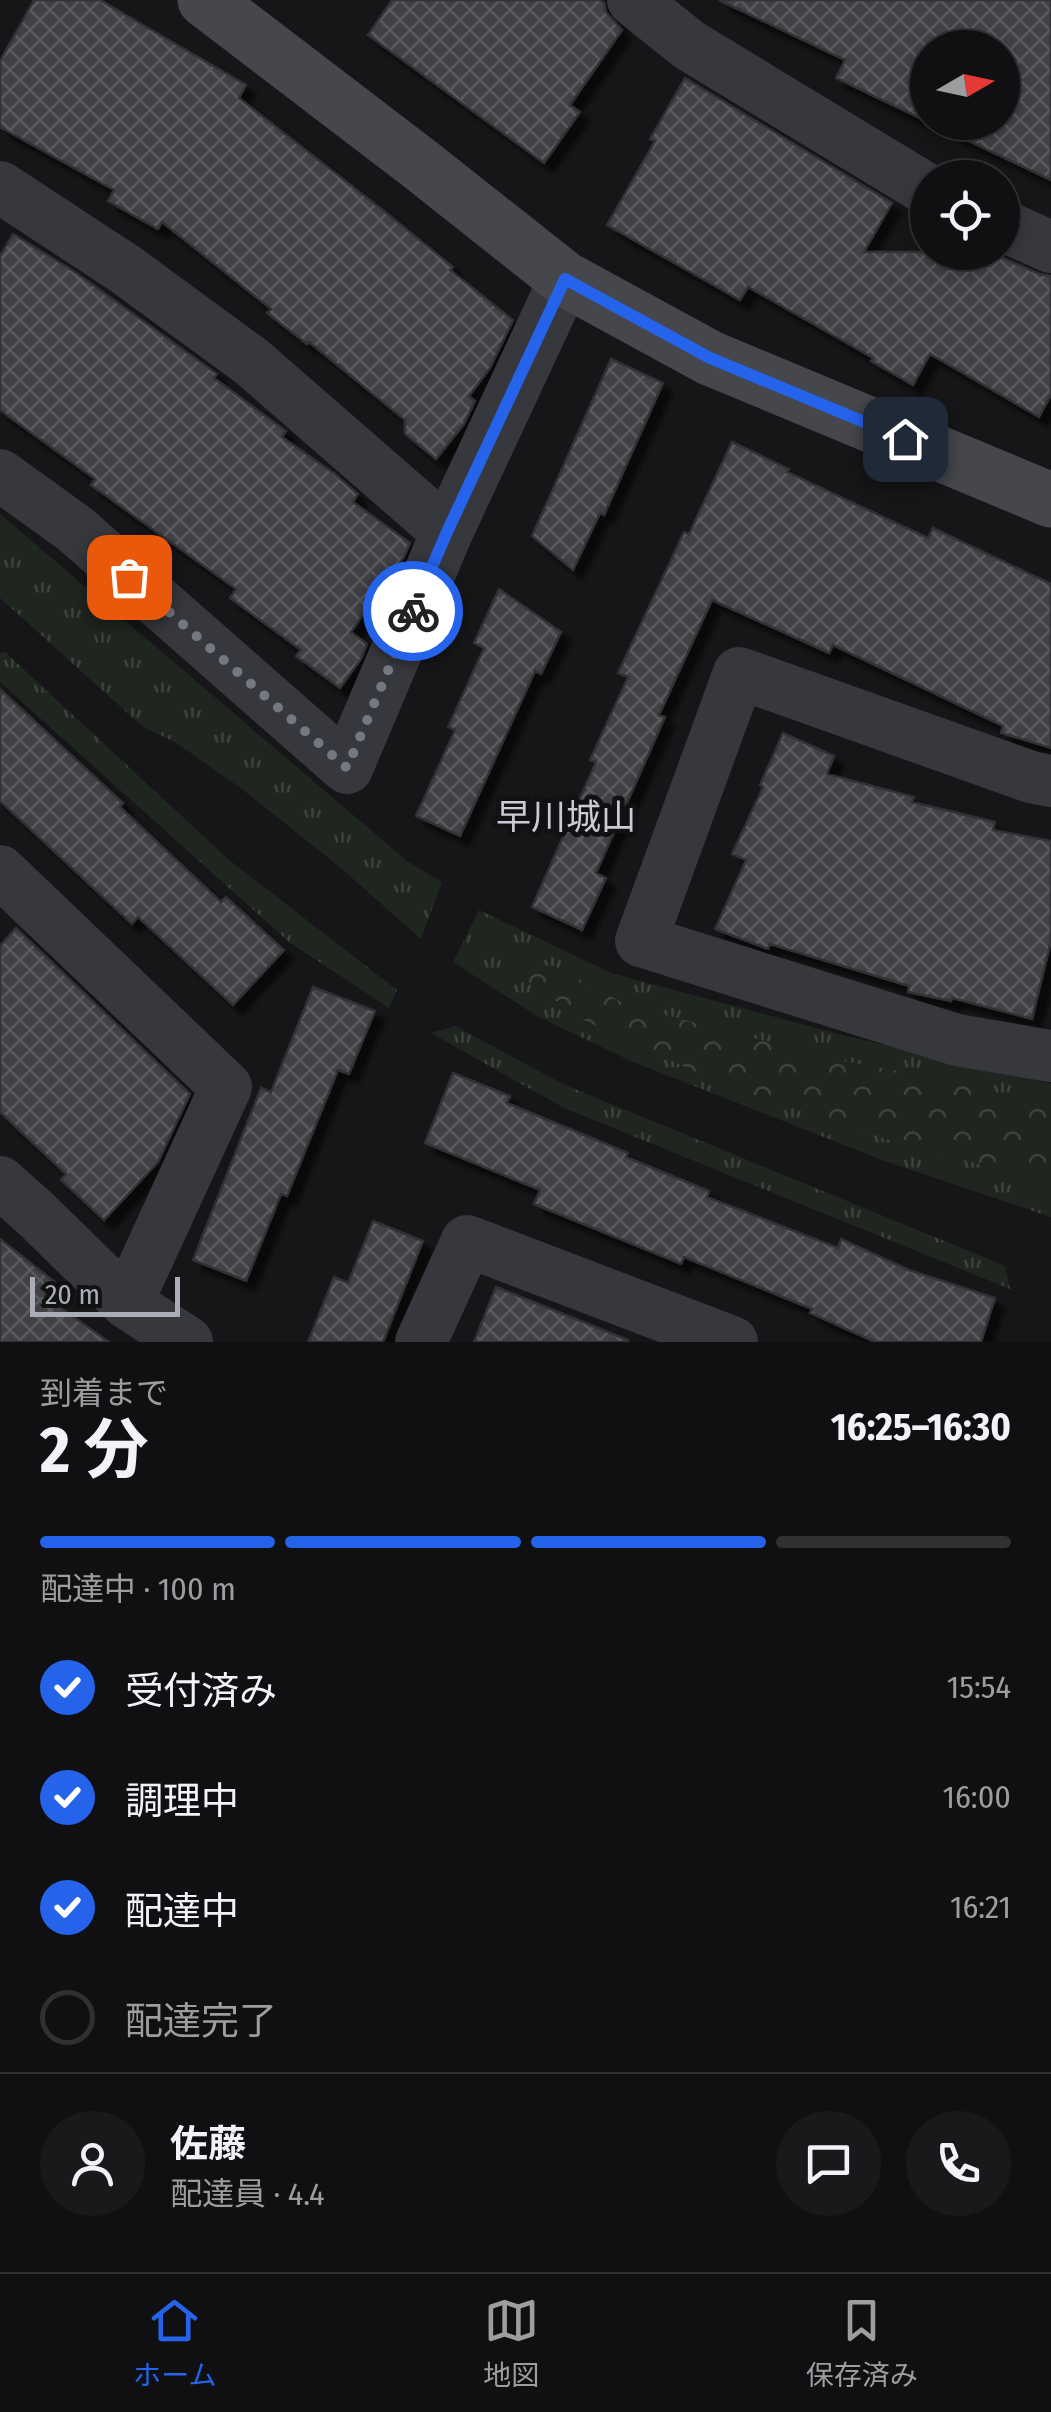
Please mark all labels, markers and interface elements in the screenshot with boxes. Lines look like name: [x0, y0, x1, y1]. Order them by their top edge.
north arrow: [910, 30, 1020, 140]
map controls: [910, 30, 1020, 270]
button: locate: [910, 160, 1020, 270]
pin: [863, 397, 948, 482]
icon: home: [878, 412, 933, 467]
pin: [87, 535, 172, 620]
icon: bag: [102, 550, 157, 605]
courier: [363, 561, 463, 661]
icon: bike: [386, 584, 441, 639]
district label: 早川城山: [496, 796, 636, 838]
scale bar: [30, 1272, 180, 1316]
text: 20 m: [45, 1278, 100, 1311]
text: 到着まで: [40, 1374, 168, 1412]
text: 16:25–16:30: [831, 1404, 1011, 1450]
text: 2 分: [40, 1411, 149, 1489]
text: 配達中 · 100 m: [40, 1570, 236, 1608]
icon: check: [40, 1660, 95, 1715]
text: 受付済み: [125, 1668, 277, 1714]
text: 15:54: [947, 1668, 1011, 1706]
icon: check: [40, 1770, 95, 1825]
text: 調理中: [125, 1778, 239, 1824]
text: 16:00: [943, 1778, 1011, 1816]
icon: check: [40, 1880, 95, 1935]
text: 配達中: [125, 1888, 239, 1934]
text: 16:21: [950, 1888, 1011, 1926]
text: 配達完了: [125, 1998, 277, 2044]
button: person: [40, 2111, 145, 2216]
button: chat: [776, 2111, 881, 2216]
button: phone: [906, 2111, 1011, 2216]
text: 佐藤: [170, 2121, 246, 2167]
text: 配達員 · 4.4: [170, 2175, 325, 2213]
tab: ホーム: [133, 2293, 216, 2393]
tab: 地図: [483, 2293, 539, 2393]
tab: 保存済み: [806, 2293, 918, 2393]

